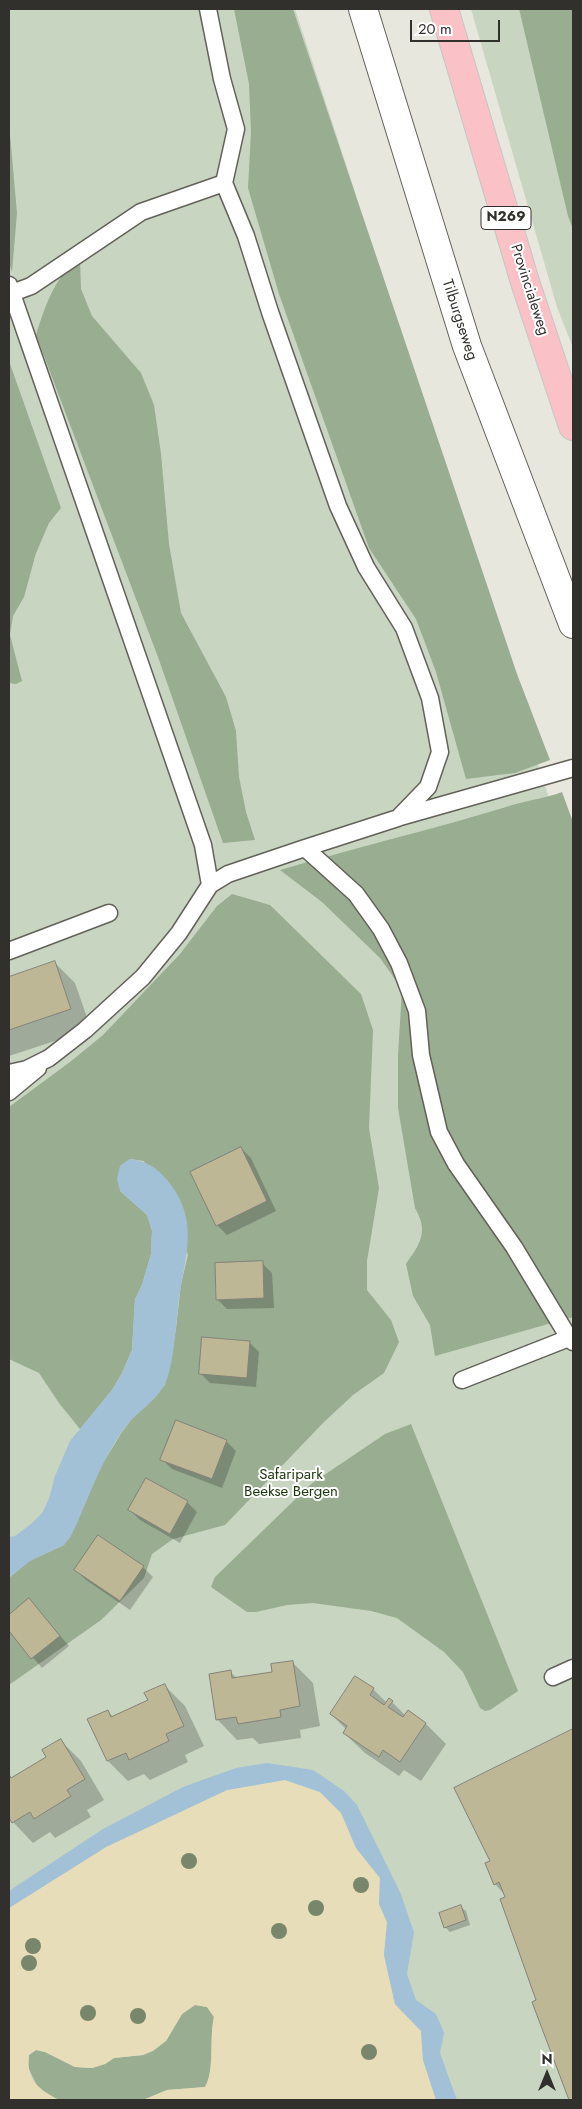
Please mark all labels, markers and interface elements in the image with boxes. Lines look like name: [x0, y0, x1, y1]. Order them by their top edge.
scale bar: [412, 10, 502, 42]
text: 20 m: [418, 18, 452, 40]
road number: N269: [481, 207, 531, 230]
street label: Provincialeweg: [506, 242, 552, 338]
street label: Tilburgseweg: [437, 277, 481, 363]
park label: Safaripark Beekse Bergen: [244, 1466, 338, 1501]
north arrow: [522, 2049, 572, 2099]
text: N: [541, 2049, 553, 2069]

